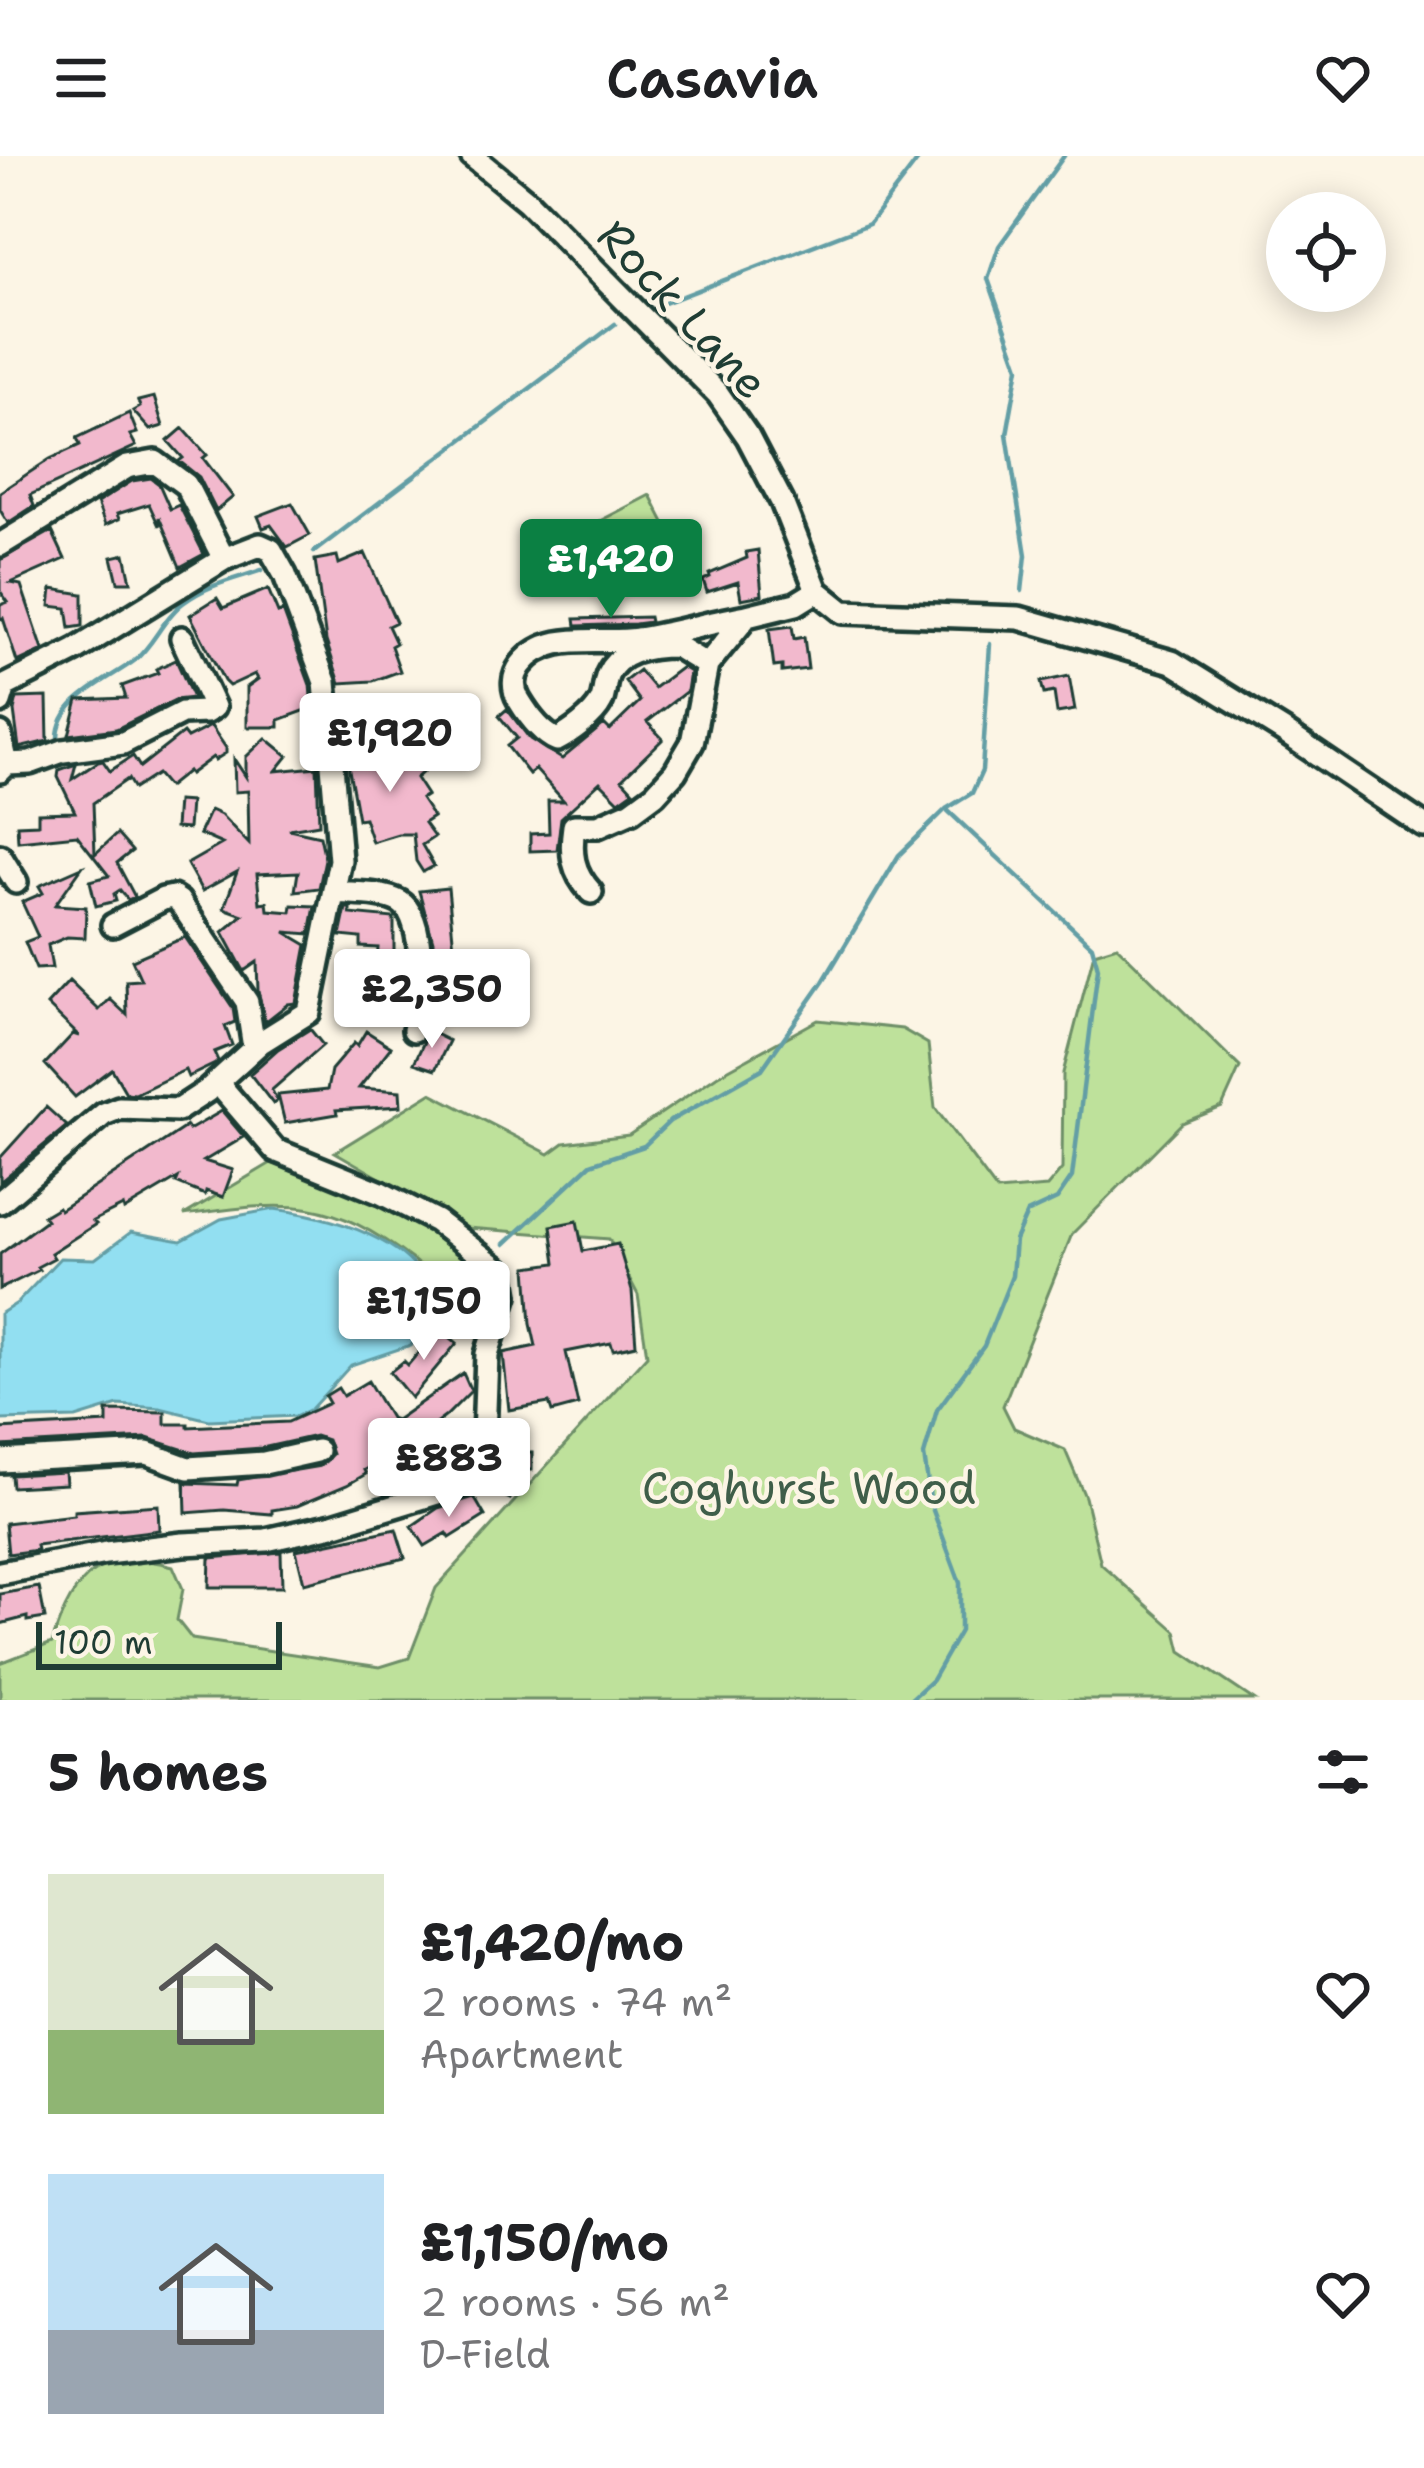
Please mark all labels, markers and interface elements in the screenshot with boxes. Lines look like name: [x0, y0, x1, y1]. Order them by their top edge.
text: Casavia: [606, 42, 818, 114]
icon: menu: [48, 45, 114, 111]
icon: heart: [1310, 45, 1376, 111]
map controls: [1266, 192, 1386, 312]
button: locate: [1266, 192, 1386, 312]
street label: Rock Lane: [584, 206, 782, 412]
pin: £1,420: [513, 519, 709, 621]
text: £1,420: [547, 532, 675, 584]
pin: £1,920: [292, 693, 488, 795]
text: £1,920: [327, 706, 453, 758]
pin: £2,350: [334, 949, 530, 1051]
text: £2,350: [361, 962, 503, 1014]
pin: £1,150: [326, 1261, 522, 1363]
text: £1,150: [366, 1274, 482, 1326]
pin: £883: [378, 1418, 520, 1520]
text: £883: [395, 1431, 503, 1483]
park label: Coghurst Wood: [642, 1458, 976, 1518]
scale bar: [36, 1616, 282, 1669]
text: 100 m: [54, 1620, 153, 1665]
text: 5 homes: [48, 1738, 268, 1806]
icon: filters: [1310, 1739, 1376, 1805]
text: £1,420/mo: [420, 1908, 684, 1976]
icon: home: [144, 1922, 288, 2066]
icon: heart: [1310, 1961, 1376, 2027]
text: 2 rooms · 74 m²: [420, 1976, 732, 2028]
text: Apartment: [420, 2028, 623, 2080]
text: £1,150/mo: [420, 2208, 669, 2276]
icon: home: [144, 2222, 288, 2366]
icon: heart: [1310, 2261, 1376, 2327]
text: 2 rooms · 56 m²: [420, 2276, 730, 2328]
text: D-Field: [420, 2328, 550, 2380]

